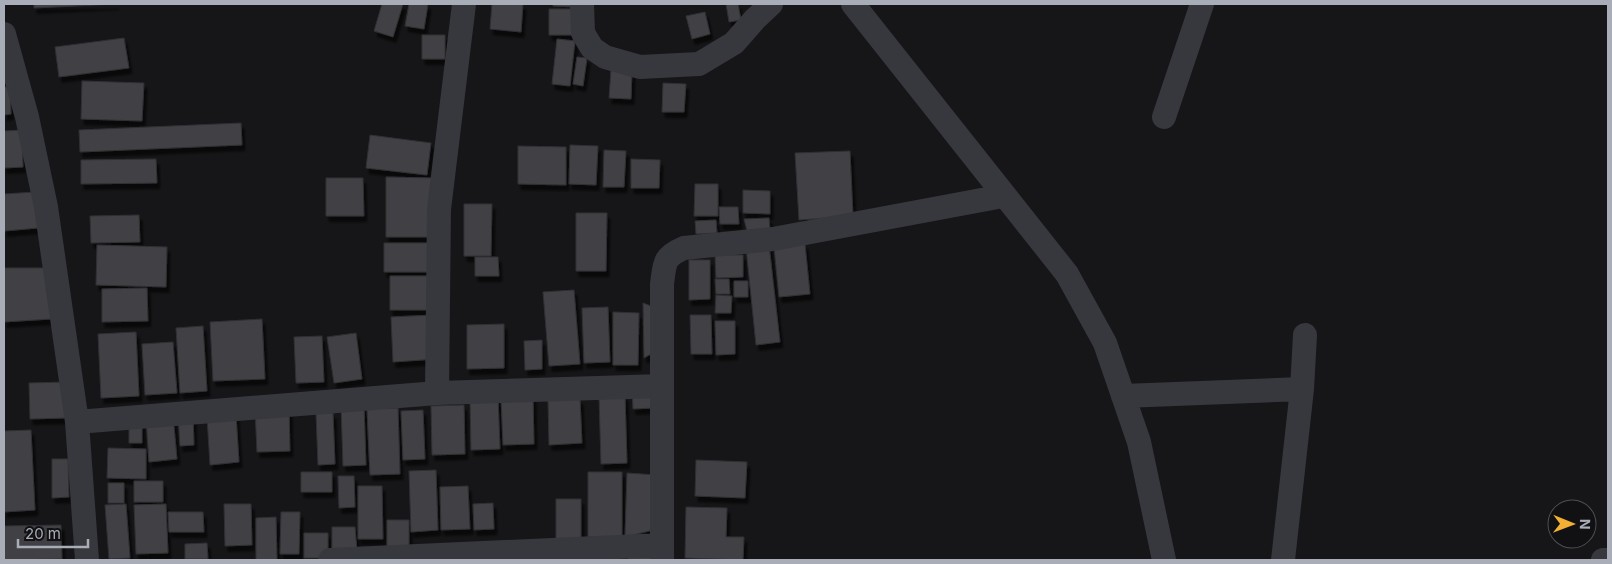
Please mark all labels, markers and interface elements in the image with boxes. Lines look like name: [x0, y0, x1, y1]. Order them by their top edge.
north arrow: [1547, 499, 1597, 549]
scale bar: [18, 516, 88, 548]
text: N: [1577, 519, 1594, 530]
text: 20 m: [25, 524, 61, 543]

